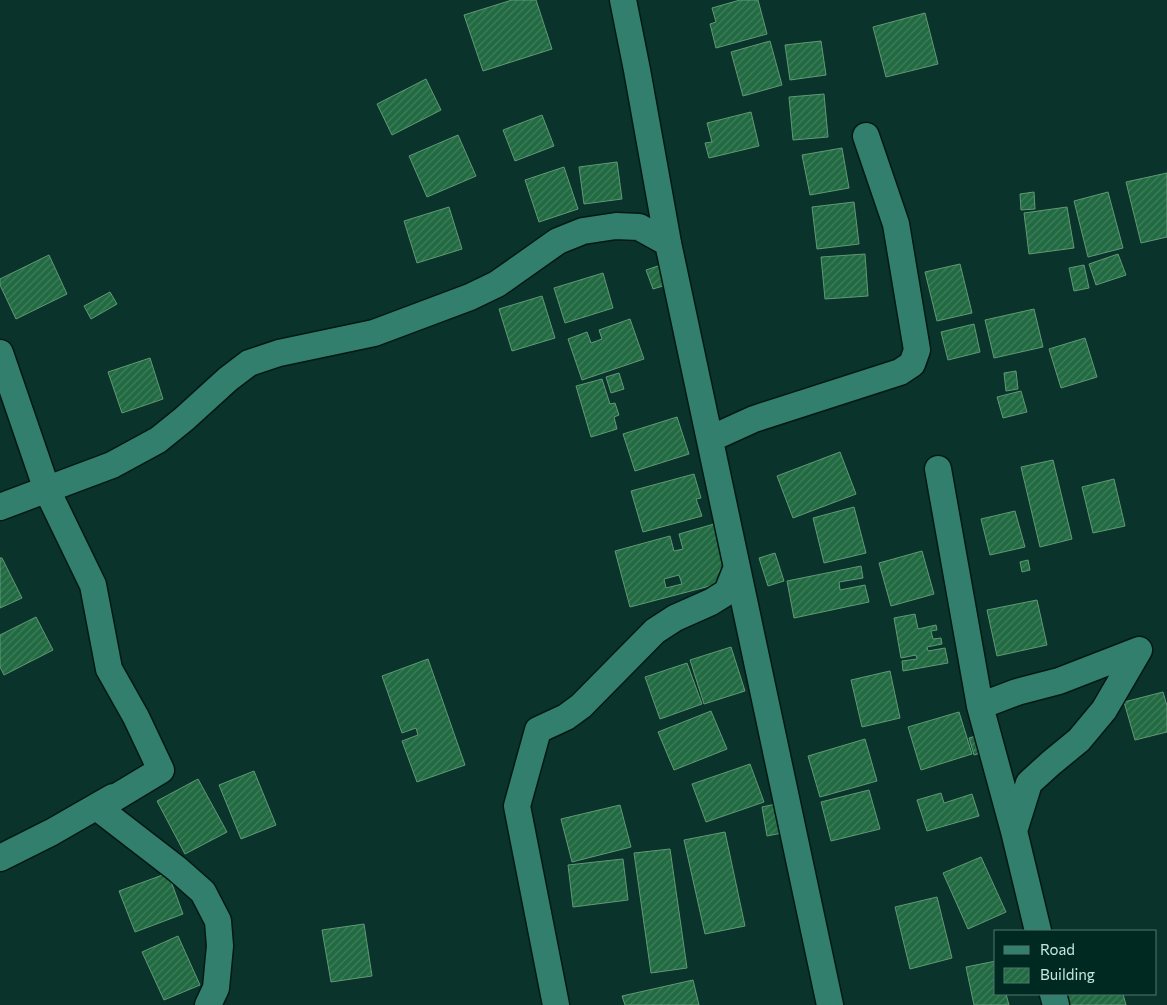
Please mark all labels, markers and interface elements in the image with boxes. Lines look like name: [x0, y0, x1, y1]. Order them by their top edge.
legend: [994, 930, 1157, 995]
text: Road: [1040, 940, 1075, 958]
text: Building: [1040, 965, 1095, 983]

